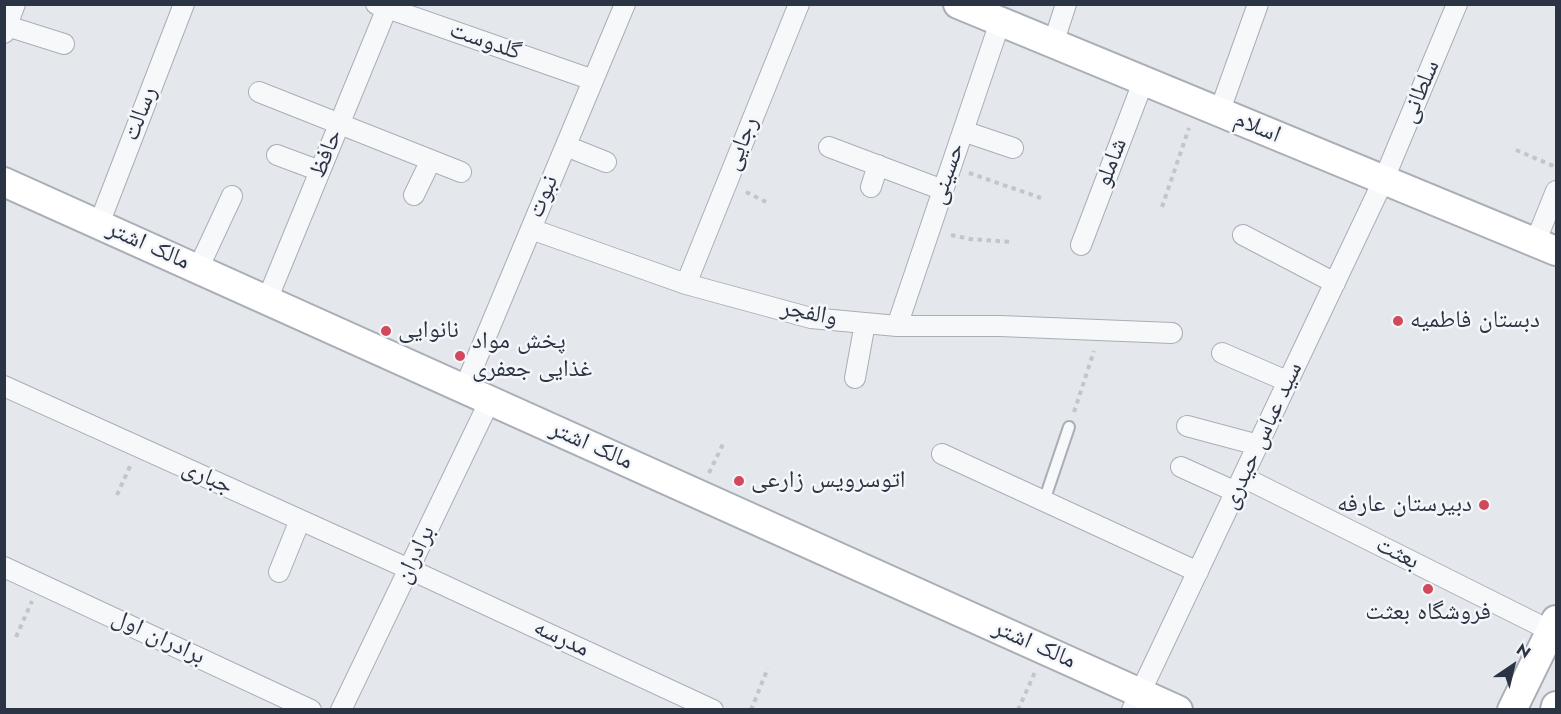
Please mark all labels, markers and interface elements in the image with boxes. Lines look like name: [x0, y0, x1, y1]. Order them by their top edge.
street label: گلدوست: [445, 16, 525, 68]
street label: سلطانی: [1395, 56, 1447, 128]
street label: رسالت: [118, 83, 164, 145]
street label: اسلام: [1229, 106, 1285, 150]
street label: رجایی: [718, 113, 766, 175]
street label: حافظ: [304, 125, 350, 183]
street label: شاملو: [1090, 135, 1134, 191]
street label: حسینی: [924, 139, 972, 209]
street label: نبوت: [522, 171, 566, 223]
street label: مالک اشتر: [102, 215, 194, 277]
street label: والفجر: [778, 294, 840, 334]
place label: دبستان فاطمیه: [1410, 307, 1540, 335]
marker: دبستان فاطمیه: [1391, 314, 1405, 328]
place label: نانوایی: [398, 317, 459, 345]
marker: نانوایی: [379, 324, 393, 338]
place label: پخش مواد غذایی جعفری: [472, 328, 592, 384]
marker: پخش مواد غذایی جعفری: [453, 349, 467, 363]
street label: سید عباس حیدری: [1216, 358, 1310, 514]
street label: مالک اشتر: [545, 415, 637, 477]
street label: جباری: [177, 454, 237, 502]
place label: اتوسرویس زارعی: [751, 467, 906, 495]
marker: اتوسرویس زارعی: [732, 474, 746, 488]
place label: دبیرستان عارفه: [1337, 491, 1472, 519]
marker: دبیرستان عارفه: [1477, 498, 1491, 512]
street label: برادران: [390, 521, 442, 589]
street label: بعثت: [1371, 531, 1423, 577]
marker: فروشگاه بعثت: [1421, 582, 1435, 596]
place label: فروشگاه بعثت: [1365, 599, 1491, 627]
street label: برادران اول: [107, 604, 209, 672]
street label: مدرسه: [529, 614, 593, 664]
street label: مالک اشتر: [988, 614, 1080, 676]
north arrow: [1483, 636, 1543, 696]
text: N: [1512, 638, 1535, 664]

